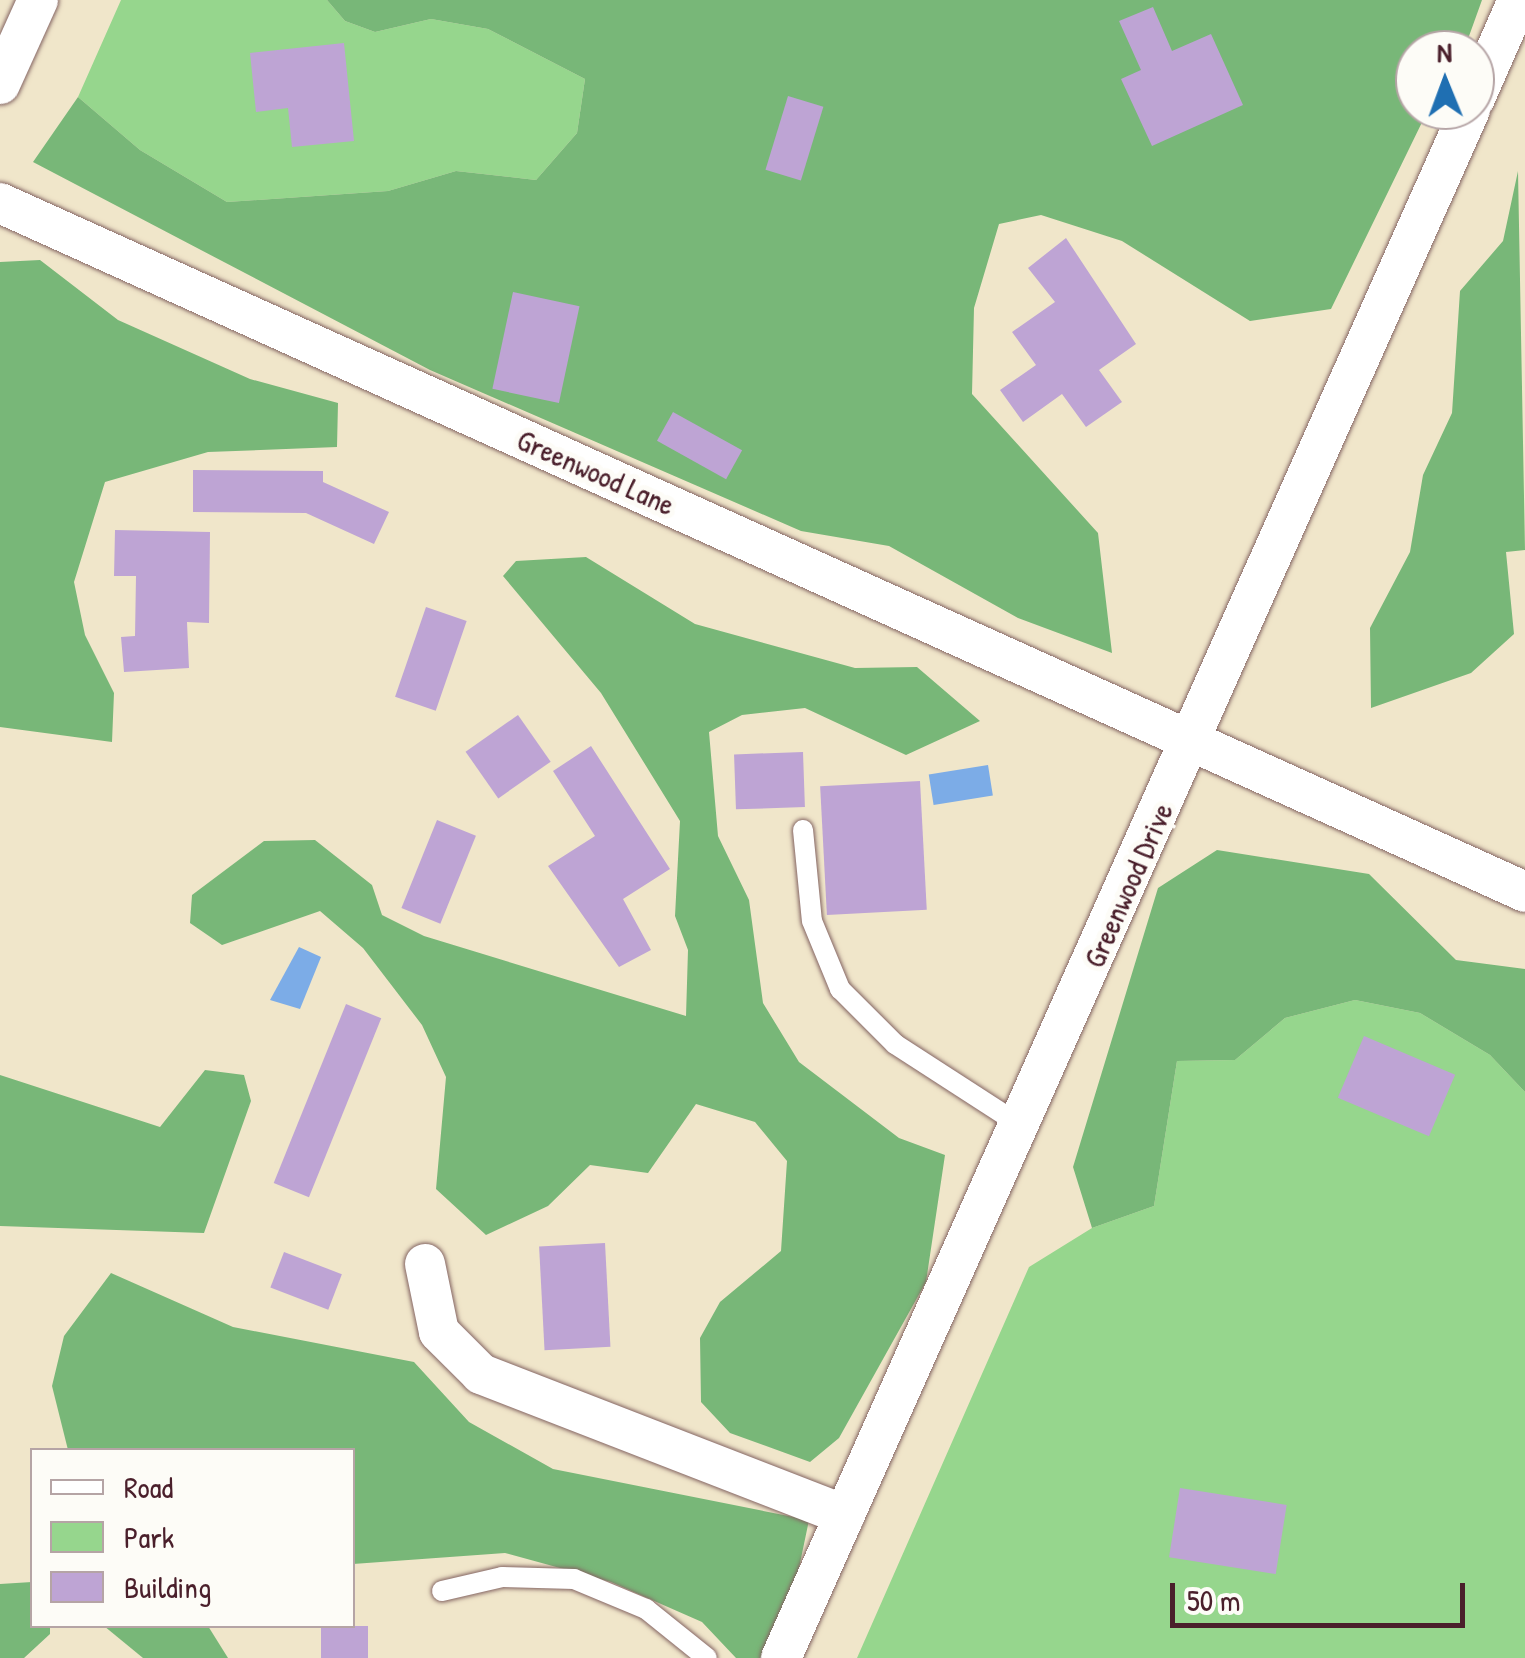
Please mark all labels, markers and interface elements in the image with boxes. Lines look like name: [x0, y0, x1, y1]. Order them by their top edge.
north arrow: [1395, 30, 1495, 130]
text: N: [1437, 33, 1452, 71]
street label: Greenwood Lane: [512, 421, 680, 523]
street label: Greenwood Drive: [1076, 797, 1180, 973]
legend: [30, 1448, 355, 1628]
text: Road: [124, 1467, 173, 1507]
text: Park: [124, 1517, 174, 1557]
scale bar: [1175, 1563, 1470, 1625]
text: Building: [124, 1567, 211, 1607]
text: 50 m: [1187, 1580, 1240, 1620]

